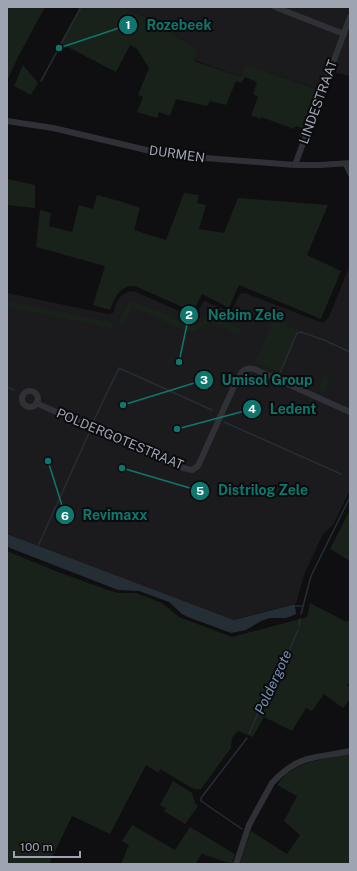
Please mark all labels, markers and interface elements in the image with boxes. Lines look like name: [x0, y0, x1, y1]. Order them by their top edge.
callout: Rozebeek: [118, 12, 219, 38]
text: Rozebeek: [146, 17, 212, 33]
text: 1: [125, 18, 131, 32]
street label: LINDESTRAAT: [296, 58, 340, 146]
street label: DURMEN: [148, 143, 206, 165]
callout: Nebim Zele: [179, 302, 292, 328]
text: Nebim Zele: [208, 307, 284, 323]
text: 2: [185, 308, 193, 322]
callout: Umisol Group: [194, 367, 321, 393]
text: Umisol Group: [222, 372, 312, 388]
text: 3: [200, 373, 208, 387]
callout: Ledent: [242, 396, 324, 422]
text: Ledent: [270, 401, 316, 417]
text: 4: [248, 402, 256, 416]
street label: POLDERGOTESTRAAT: [54, 405, 186, 473]
callout: Distrilog Zele: [190, 478, 316, 504]
text: Distrilog Zele: [218, 482, 308, 498]
text: 5: [196, 484, 204, 498]
callout: Revimaxx: [55, 502, 156, 528]
text: Revimaxx: [82, 507, 148, 523]
text: 6: [61, 509, 69, 523]
water label: Poldergote: [251, 647, 295, 717]
scale bar: [14, 833, 80, 859]
text: 100 m: [20, 840, 53, 854]

